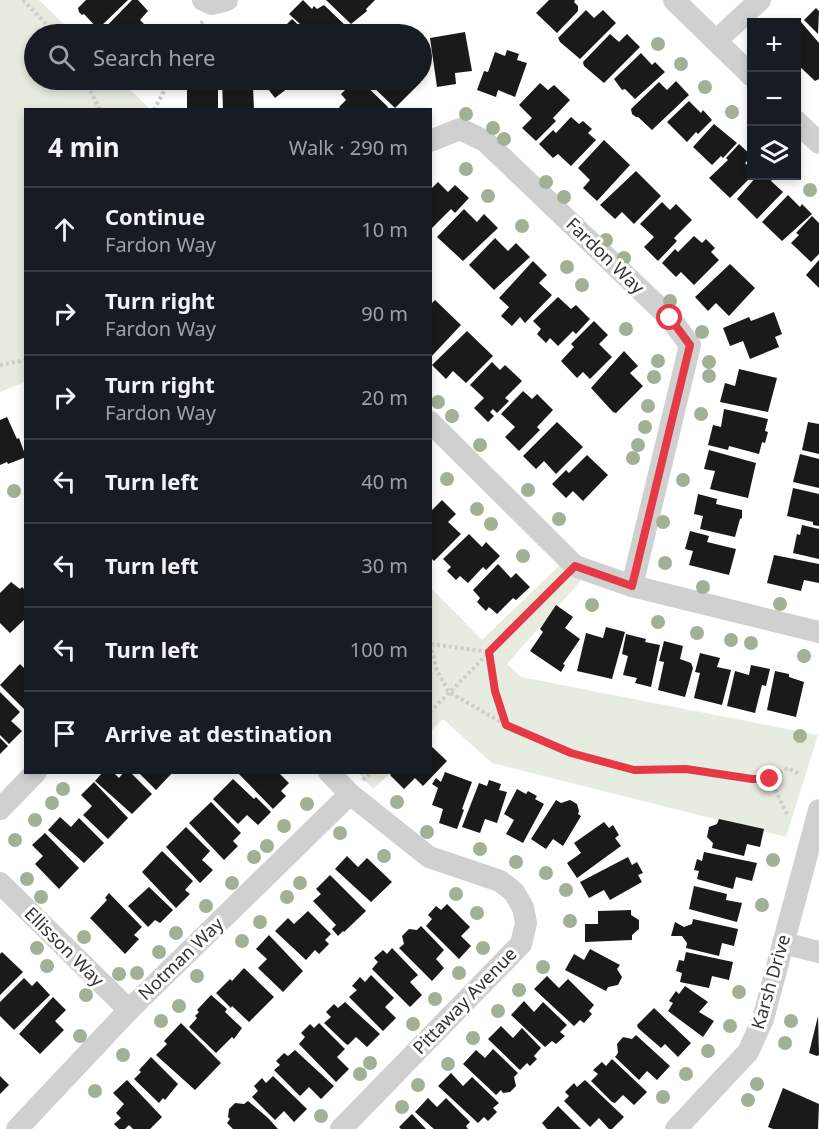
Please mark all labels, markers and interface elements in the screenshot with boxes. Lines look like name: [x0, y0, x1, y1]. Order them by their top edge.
map controls: [747, 18, 801, 180]
button: +: [747, 18, 801, 72]
search box: [24, 24, 432, 90]
icon: search: [45, 41, 78, 74]
text: Search here: [93, 42, 215, 72]
button: −: [747, 72, 801, 126]
button: layers: [747, 126, 801, 180]
text: 4 min: [48, 129, 120, 165]
text: Walk · 290 m: [289, 134, 408, 161]
text: Continue: [105, 201, 205, 231]
street label: Fardon Way: [561, 212, 651, 299]
icon: ahead: [48, 213, 81, 246]
text: 10 m: [361, 216, 408, 243]
text: Fardon Way: [105, 231, 216, 258]
text: Turn right: [105, 285, 215, 315]
icon: right: [48, 297, 81, 330]
text: 90 m: [361, 300, 408, 327]
route start: [656, 304, 682, 330]
text: Fardon Way: [105, 315, 216, 342]
text: Turn right: [105, 369, 215, 399]
icon: right: [48, 381, 81, 414]
text: 20 m: [361, 384, 408, 411]
text: Fardon Way: [105, 399, 216, 426]
icon: left: [48, 465, 81, 498]
text: Turn left: [105, 466, 199, 496]
text: 40 m: [361, 468, 408, 495]
icon: left: [48, 549, 81, 582]
text: Turn left: [105, 550, 199, 580]
text: 30 m: [361, 552, 408, 579]
icon: left: [48, 633, 81, 666]
text: Turn left: [105, 634, 199, 664]
text: 100 m: [350, 636, 408, 663]
icon: arrive: [48, 717, 81, 750]
text: Arrive at destination: [105, 718, 332, 748]
route end: [756, 765, 782, 791]
street label: Ellisson Way: [20, 901, 110, 992]
street label: Notman Way: [133, 911, 229, 1005]
street label: Karsh Drive: [745, 931, 795, 1032]
street label: Pittaway Avenue: [407, 942, 522, 1059]

